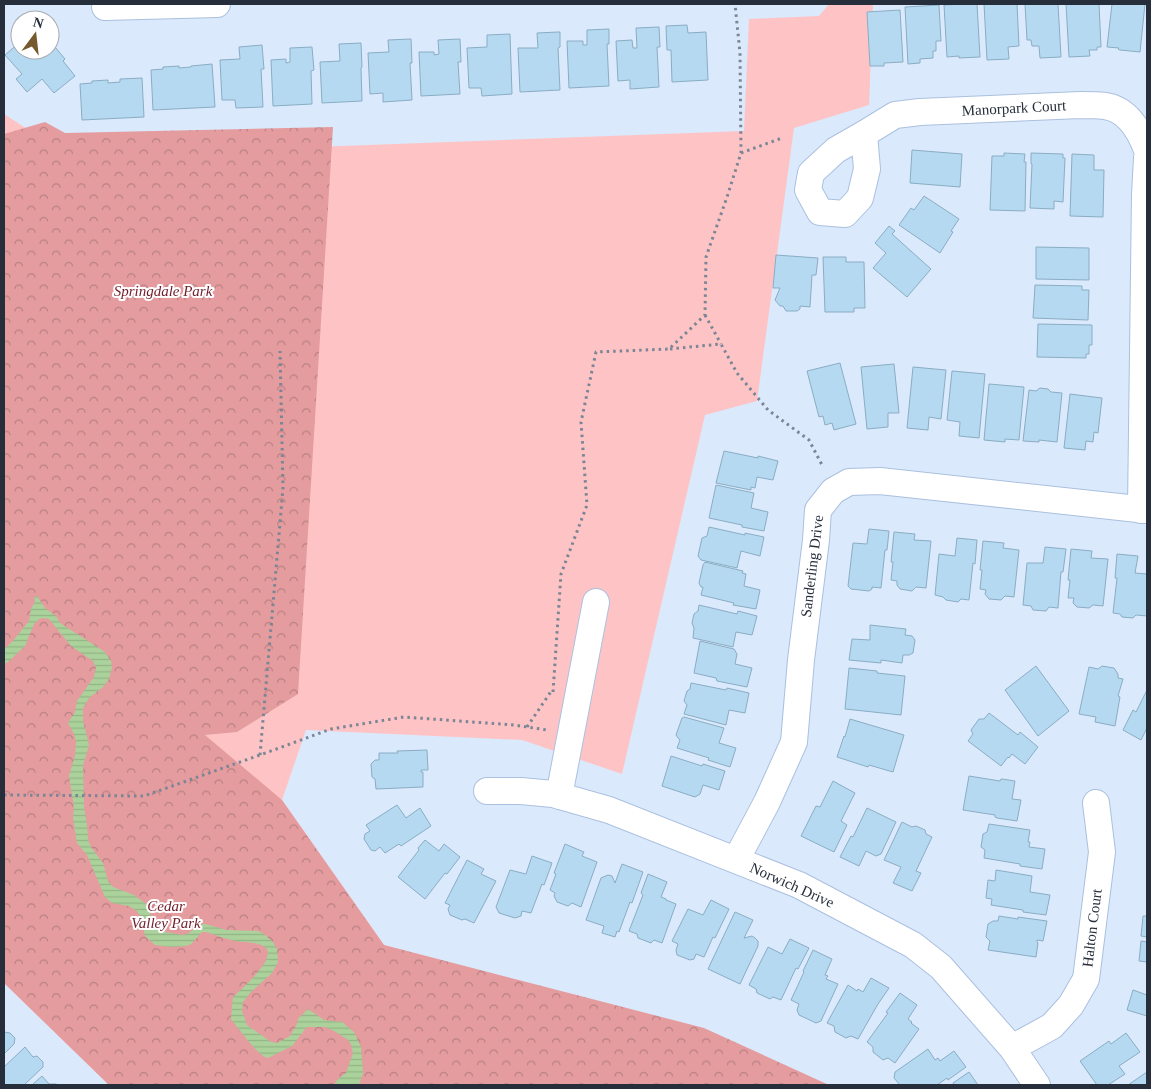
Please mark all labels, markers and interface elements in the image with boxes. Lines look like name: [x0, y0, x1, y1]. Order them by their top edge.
north arrow: [10, 10, 60, 60]
text: N: [31, 14, 45, 31]
street label: Manorpark Court: [961, 97, 1067, 119]
park label: Springdale Park: [114, 283, 213, 299]
street label: Sanderling Drive: [798, 514, 826, 618]
street label: Norwich Drive: [747, 859, 837, 911]
street label: Halton Court: [1079, 887, 1105, 968]
park label: Cedar Valley Park: [131, 898, 201, 931]

